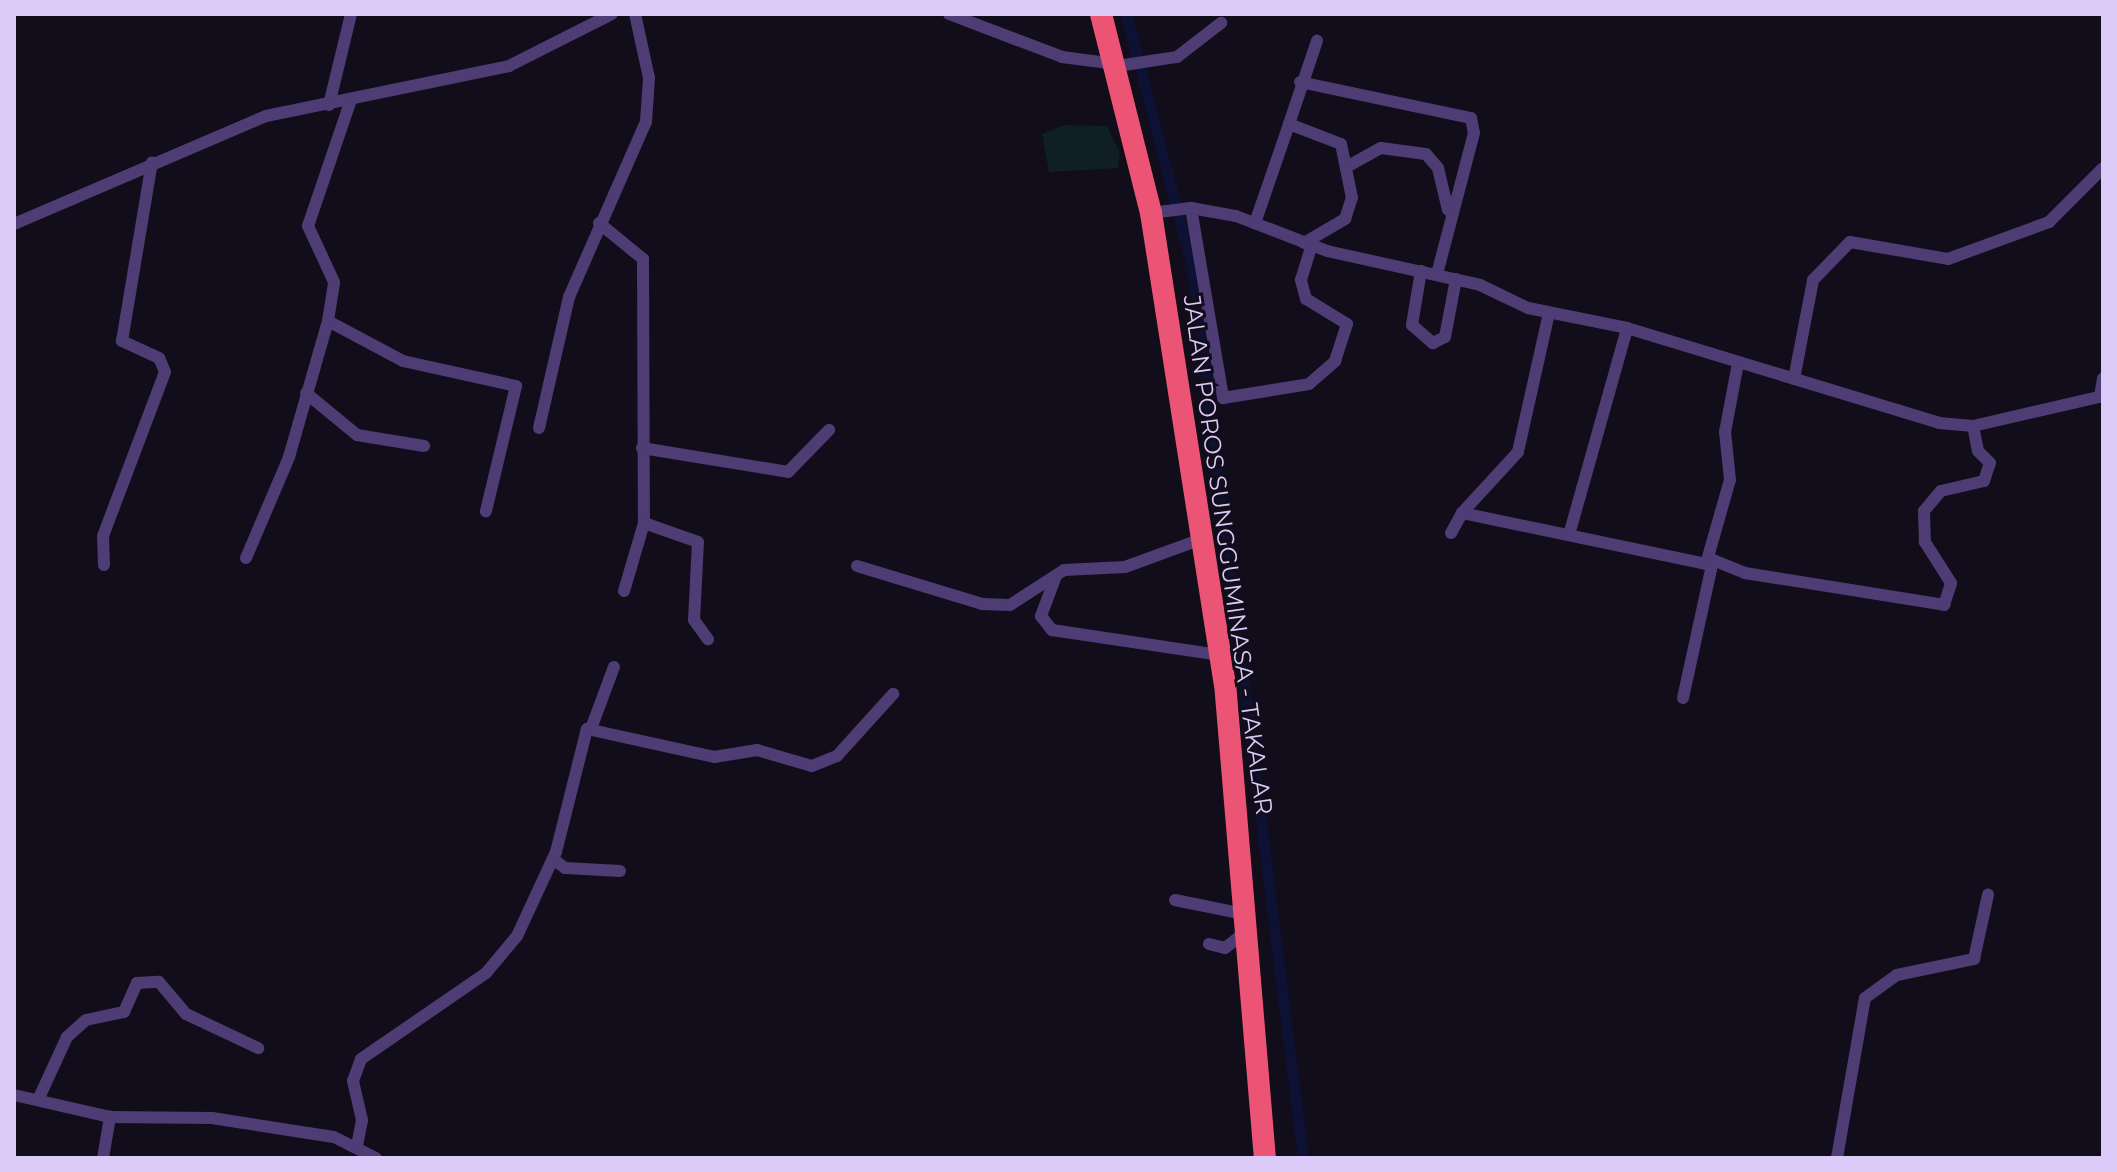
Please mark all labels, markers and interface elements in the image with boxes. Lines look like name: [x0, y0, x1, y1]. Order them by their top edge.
street label: JALAN POROS SUNGGUMINASA - TAKALAR: [1177, 293, 1279, 817]

